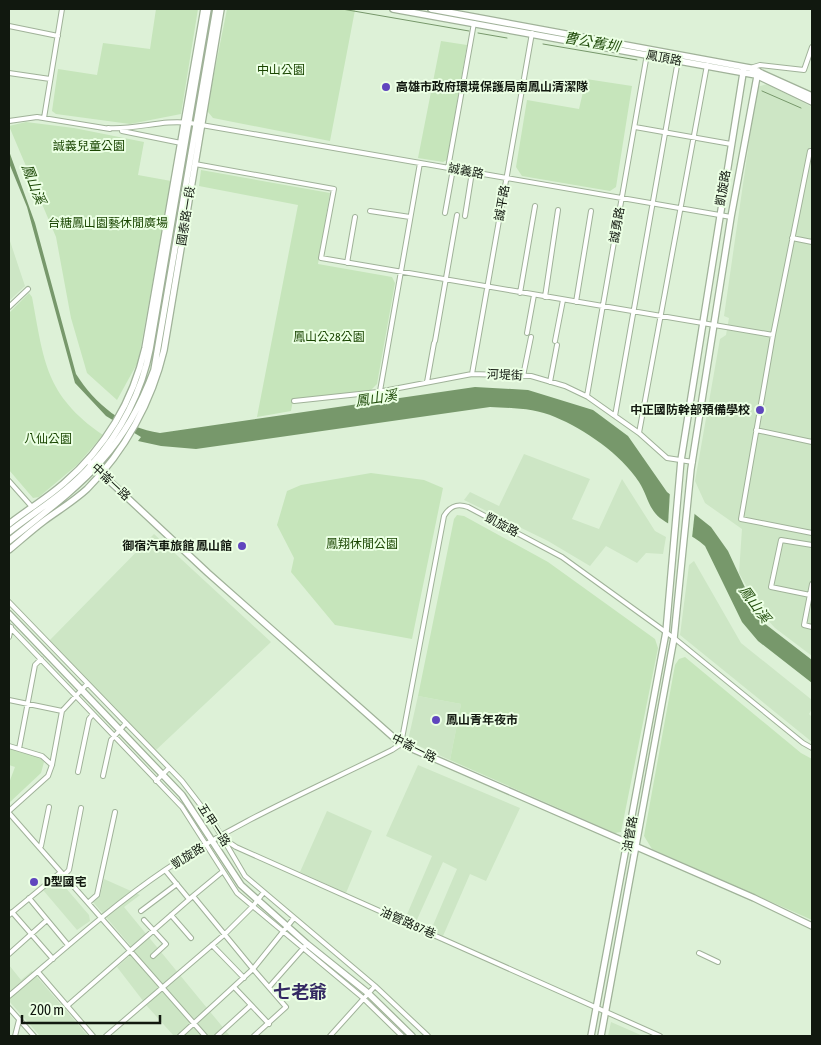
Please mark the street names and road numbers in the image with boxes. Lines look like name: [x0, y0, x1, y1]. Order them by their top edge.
street label: 鳳頂路: [645, 48, 683, 68]
street label: 誠義路: [447, 161, 485, 181]
street label: 凱旋路: [713, 169, 733, 207]
street label: 誠平路: [492, 184, 512, 222]
street label: 國泰路一段: [174, 185, 198, 247]
street label: 誠勇路: [607, 206, 627, 244]
street label: 河堤街: [487, 367, 523, 383]
street label: 中崙一路: [89, 461, 133, 503]
street label: 凱旋路: [483, 510, 521, 540]
street label: 中崙一路: [389, 731, 439, 765]
street label: 五甲一路: [195, 801, 233, 849]
street label: 油管路: [620, 815, 640, 853]
street label: 凱旋路: [169, 841, 207, 871]
street label: 油管路87巷: [378, 905, 438, 941]

